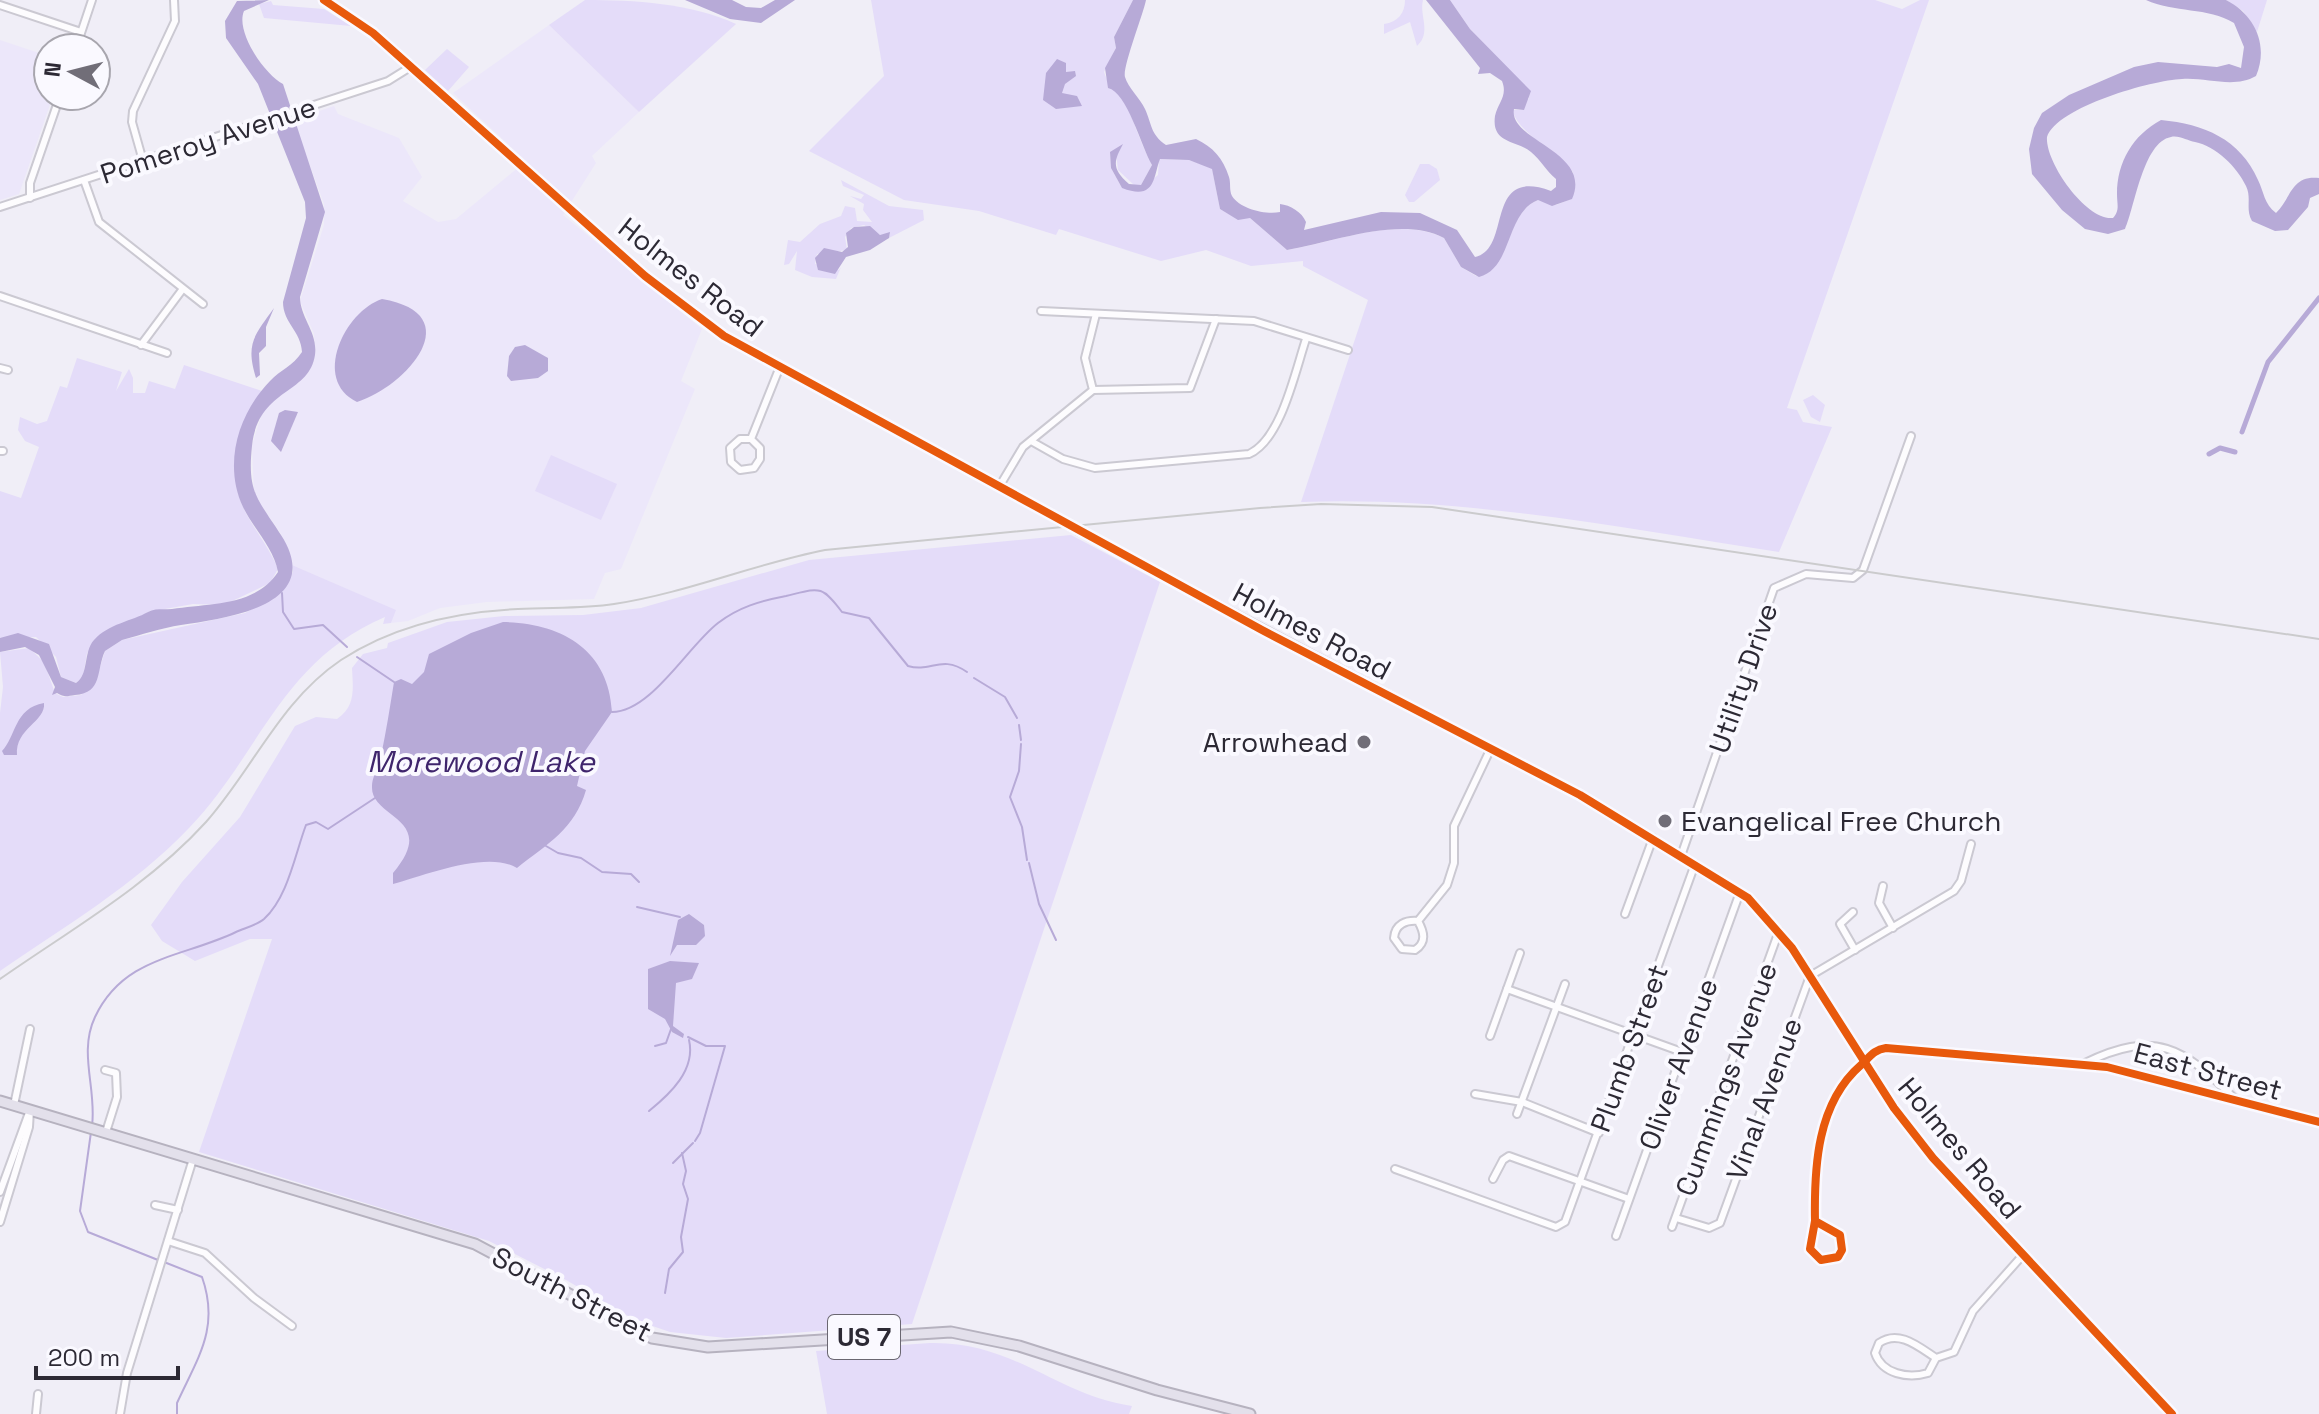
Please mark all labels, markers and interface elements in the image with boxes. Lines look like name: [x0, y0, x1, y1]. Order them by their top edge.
north arrow: [32, 32, 112, 112]
text: N: [37, 61, 67, 79]
street label: Pomeroy Avenue: [96, 88, 320, 192]
street label: Holmes Road: [611, 209, 771, 345]
street label: Holmes Road: [1227, 574, 1397, 688]
street label: Utility Drive: [1701, 598, 1785, 758]
place label: Arrowhead: [1203, 724, 1348, 760]
marker: Arrowhead: [1355, 733, 1373, 751]
water label: Morewood Lake: [367, 742, 596, 781]
place label: Evangelical Free Church: [1681, 803, 2001, 839]
marker: Evangelical Free Church: [1656, 812, 1674, 830]
street label: Cummings Avenue: [1667, 957, 1785, 1201]
street label: Plumb Street: [1582, 959, 1676, 1137]
street label: Oliver Avenue: [1630, 973, 1726, 1155]
street label: Vinal Avenue: [1718, 1013, 1810, 1185]
street label: East Street: [2130, 1034, 2286, 1108]
street label: Holmes Road: [1890, 1070, 2030, 1226]
street label: South Street: [486, 1238, 658, 1350]
road number: US 7: [828, 1315, 900, 1359]
scale bar: [36, 1330, 178, 1380]
text: 200 m: [48, 1342, 120, 1373]

